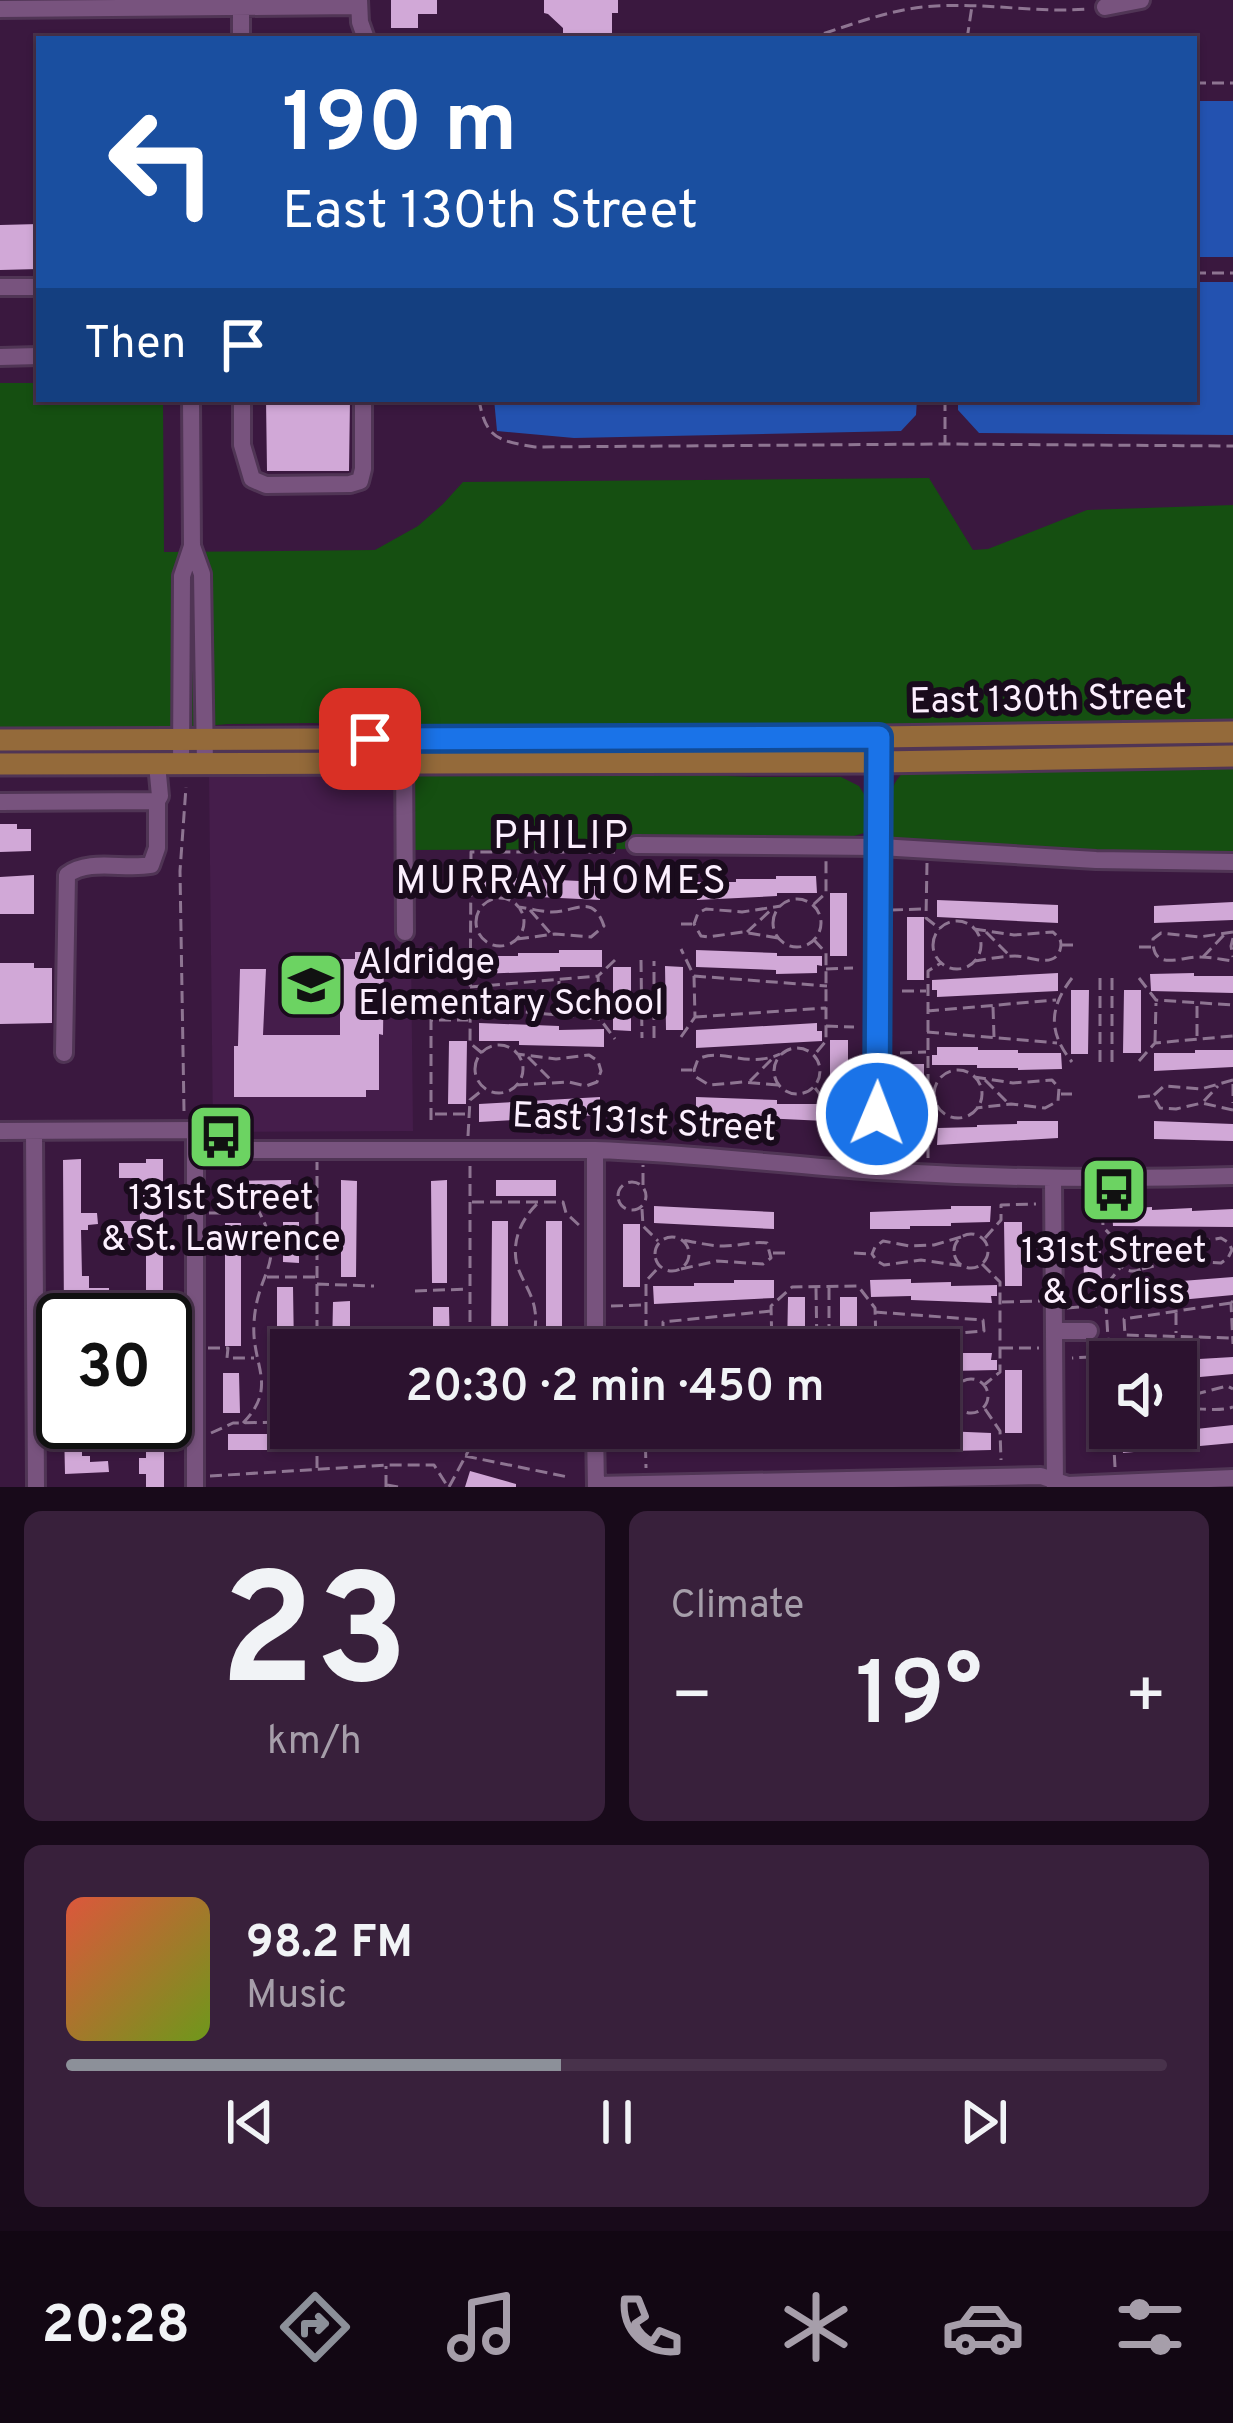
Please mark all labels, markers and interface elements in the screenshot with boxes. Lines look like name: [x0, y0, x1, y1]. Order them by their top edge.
text: 190 m: [282, 75, 517, 181]
icon: left: [84, 84, 240, 240]
text: East 130th Street: [282, 179, 698, 248]
icon: arrive: [210, 312, 276, 378]
text: Then: [84, 317, 186, 374]
street label: East 130th Street: [909, 676, 1187, 726]
pin: [319, 688, 421, 790]
icon: arrive: [337, 706, 403, 772]
district label: PHILIP MURRAY HOMES: [395, 814, 729, 908]
place label: Aldridge Elementary School: [358, 941, 664, 1028]
school or university icon: Aldridge Elementary School: [276, 950, 346, 1020]
position arrow: [814, 1051, 940, 1177]
street label: East 131st Street: [511, 1094, 777, 1154]
bus stop icon: 131st Street & St. Lawrence: [186, 1102, 256, 1172]
bus stop icon: 131st Street & Corliss: [1079, 1155, 1149, 1225]
place label: 131st Street & St. Lawrence: [101, 1177, 341, 1264]
place label: 131st Street & Corliss: [1021, 1230, 1207, 1317]
speed limit sign: 30: [36, 1293, 192, 1449]
map controls: [1089, 1341, 1197, 1449]
button: sound: [1089, 1341, 1197, 1449]
text: 20:30 · 2 min · 450 m: [406, 1360, 824, 1417]
text: 23: [220, 1542, 409, 1740]
text: Climate: [671, 1583, 804, 1632]
text: 19°: [855, 1643, 982, 1756]
text: −: [671, 1658, 713, 1741]
text: +: [1124, 1658, 1167, 1741]
text: km/h: [267, 1719, 362, 1768]
text: 98.2 FM: [246, 1916, 413, 1973]
text: Music: [246, 1973, 347, 2022]
icon: previous: [217, 2089, 283, 2155]
icon: pause: [584, 2089, 650, 2155]
icon: next: [951, 2089, 1017, 2155]
icon: directions: [273, 2285, 357, 2369]
icon: music: [440, 2285, 524, 2369]
icon: phone: [607, 2285, 691, 2369]
icon: climate: [774, 2285, 858, 2369]
icon: car: [941, 2285, 1025, 2369]
icon: filters: [1108, 2285, 1192, 2369]
text: 20:28: [41, 2293, 190, 2362]

